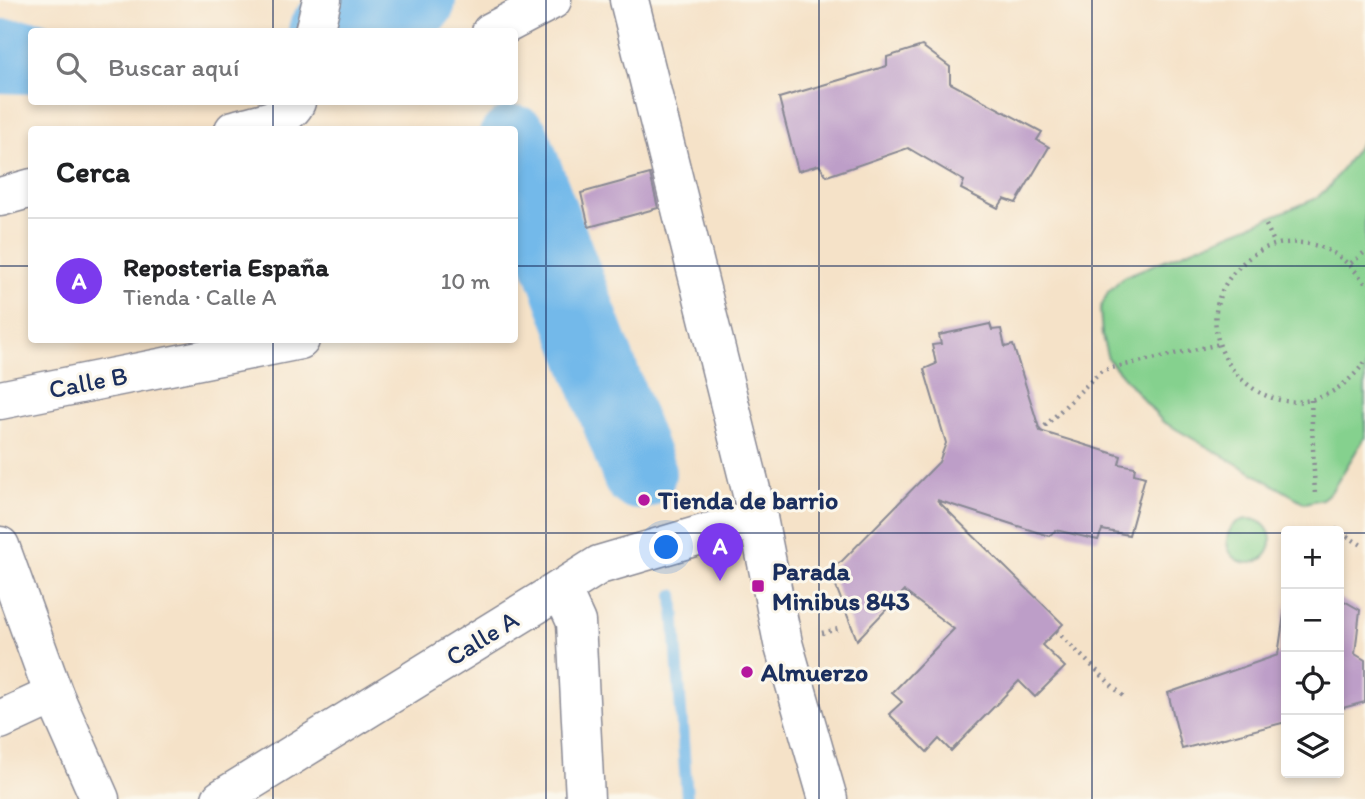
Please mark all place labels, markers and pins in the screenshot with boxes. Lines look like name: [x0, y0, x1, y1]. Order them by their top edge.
place label: Tienda de barrio: [657, 484, 838, 516]
marker: Tienda de barrio: [636, 492, 652, 508]
pin: A: [697, 523, 743, 581]
place label: Parada Minibus 843: [772, 555, 910, 617]
marker: Parada Minibus 843: [750, 578, 766, 594]
place label: Almuerzo: [760, 656, 868, 688]
marker: Almuerzo: [739, 664, 755, 680]

